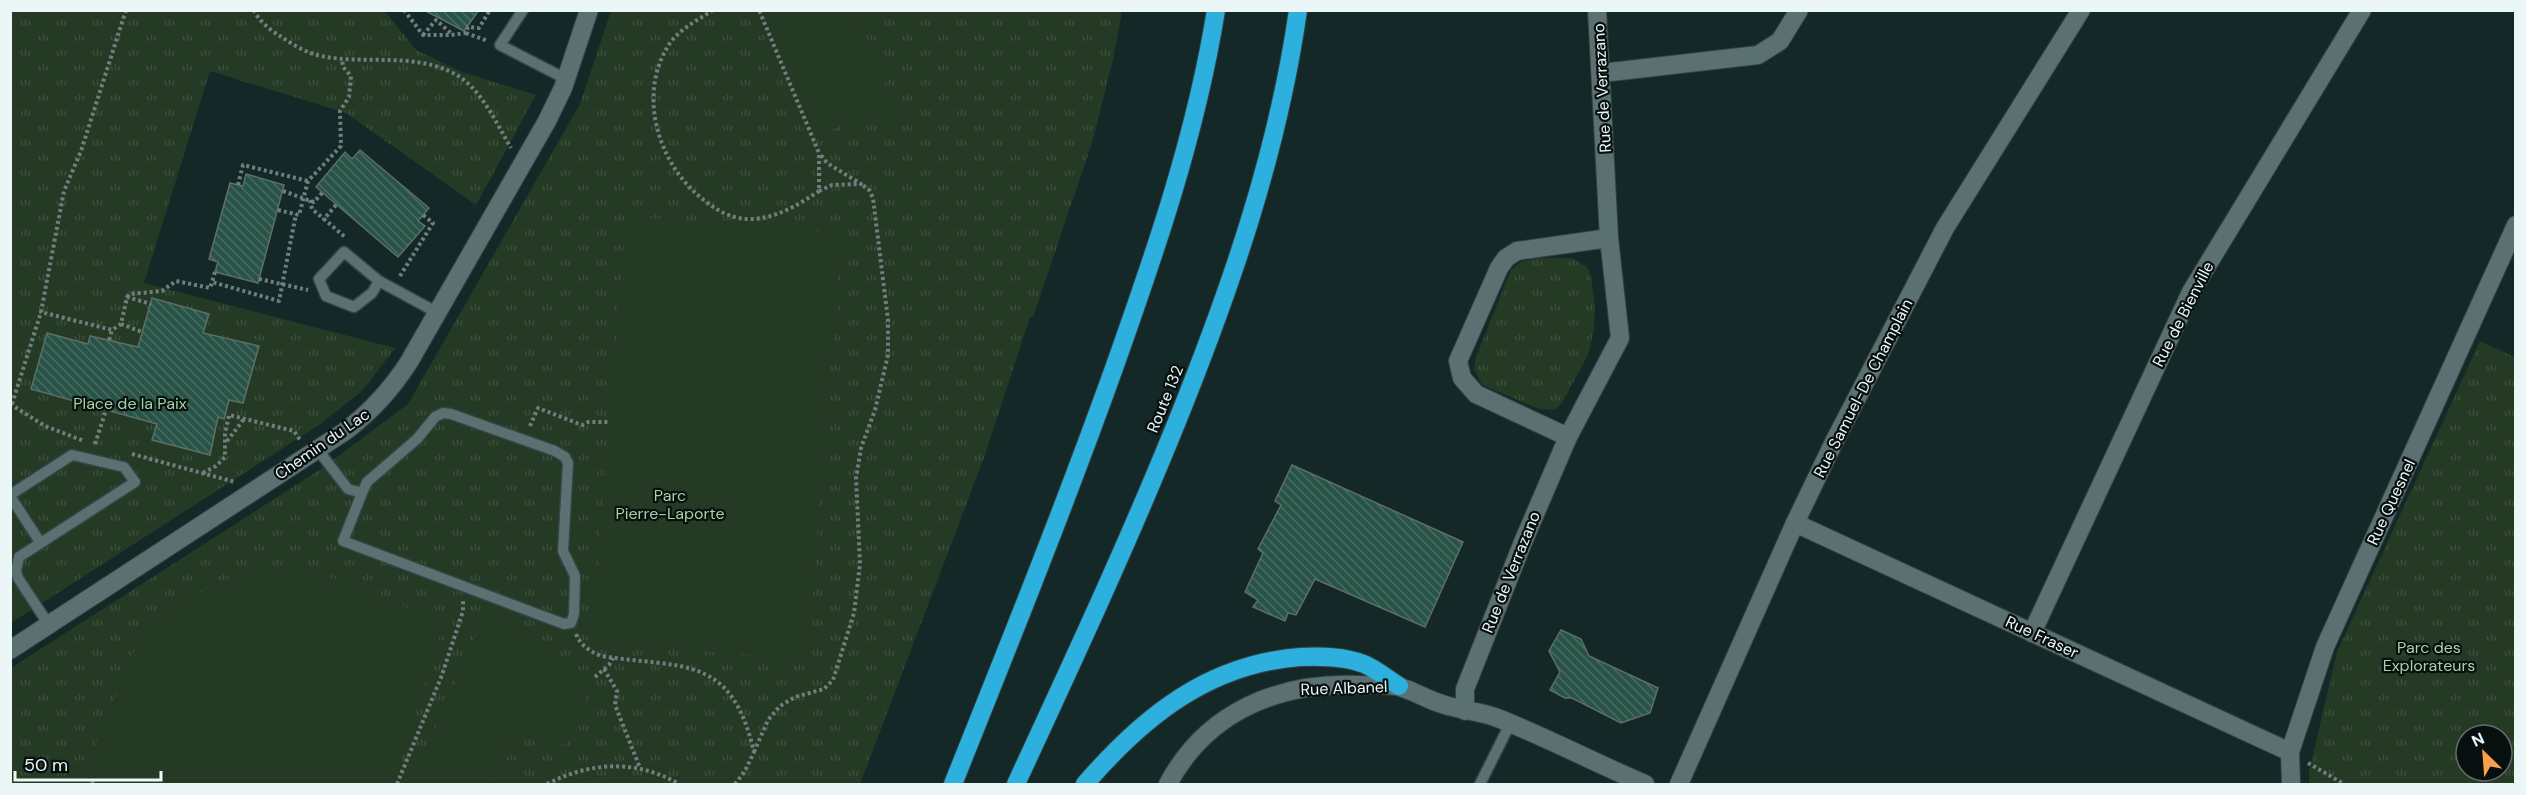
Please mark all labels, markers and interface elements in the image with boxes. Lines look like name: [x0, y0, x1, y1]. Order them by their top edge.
street label: Rue de Verrazano: [1588, 23, 1616, 153]
street label: Rue de Bienville: [2147, 258, 2219, 370]
street label: Rue Samuel-De Champlain: [1809, 295, 1917, 481]
street label: Route 132: [1142, 362, 1188, 436]
park label: Place de la Paix: [73, 393, 187, 414]
street label: Chemin du Lac: [270, 404, 374, 484]
street label: Rue Quesnel: [2362, 456, 2420, 548]
park label: Parc Pierre-Laporte: [615, 485, 725, 524]
street label: Rue de Verrazano: [1477, 508, 1545, 636]
street label: Rue Fraser: [2002, 611, 2082, 663]
park label: Parc des Explorateurs: [2383, 637, 2475, 676]
street label: Rue Albanel: [1300, 676, 1388, 700]
north arrow: [2454, 723, 2514, 783]
text: N: [2468, 728, 2488, 752]
scale bar: [15, 744, 160, 782]
text: 50 m: [24, 753, 68, 777]

